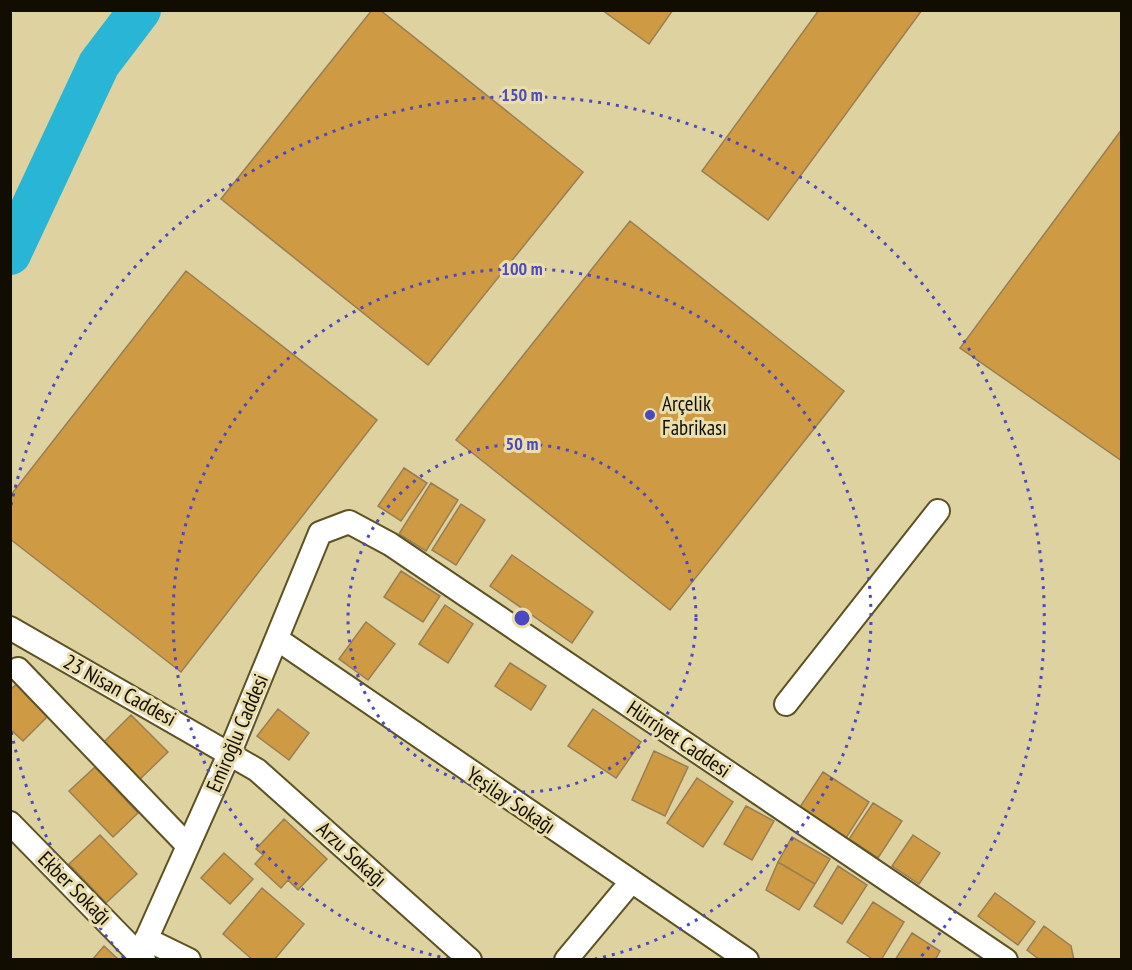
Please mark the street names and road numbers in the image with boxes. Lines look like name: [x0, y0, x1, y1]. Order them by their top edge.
street label: 23 Nisan Caddesi: [59, 648, 181, 732]
street label: Emiroğlu Caddesi: [200, 670, 274, 796]
street label: Hürriyet Caddesi: [622, 694, 736, 784]
street label: Yeşilay Sokağı: [461, 760, 561, 840]
street label: Arzu Sokağı: [311, 816, 393, 892]
street label: Ekber Sokağı: [32, 845, 118, 931]

